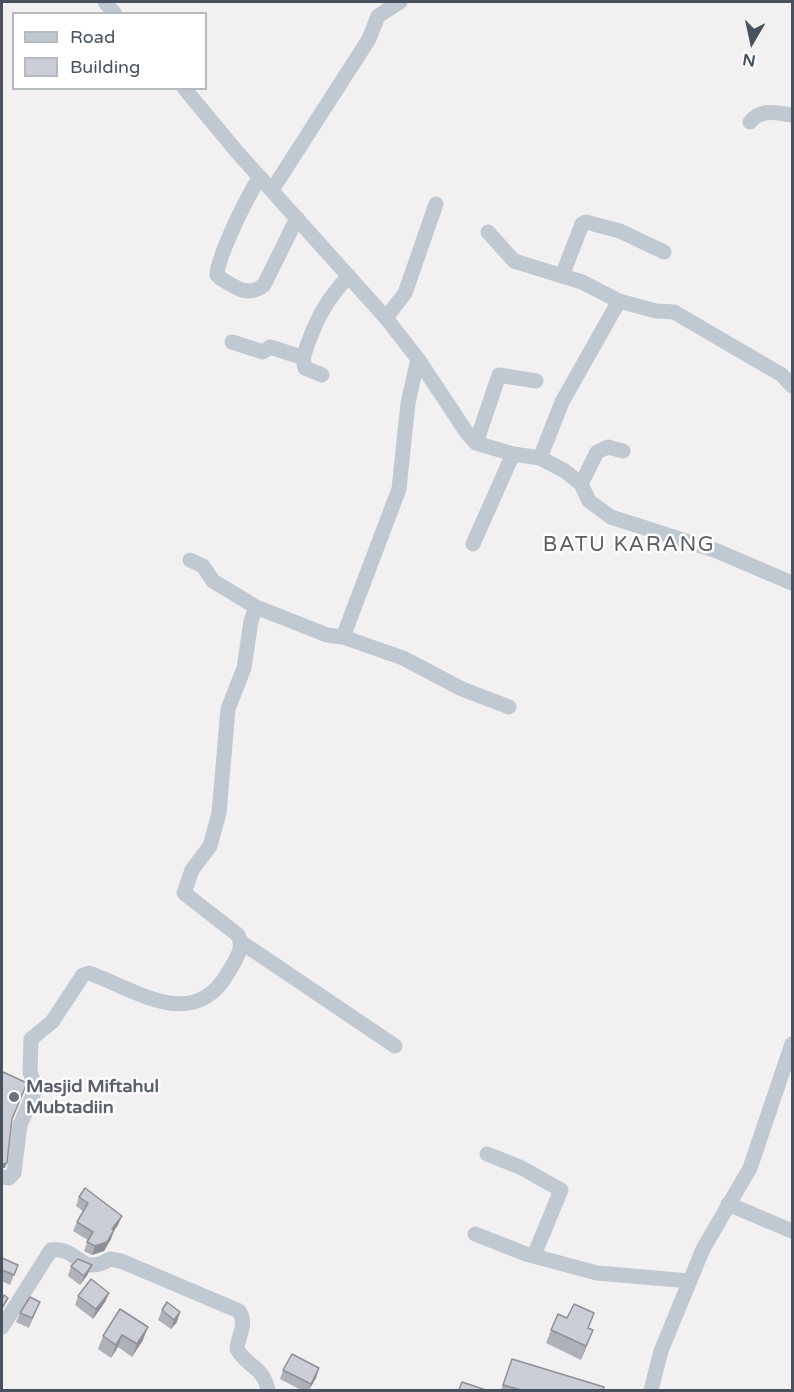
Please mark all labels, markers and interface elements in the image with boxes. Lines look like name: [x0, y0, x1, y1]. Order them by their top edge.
legend: [12, 12, 207, 90]
north arrow: [722, 12, 782, 72]
text: Road: [70, 26, 115, 48]
text: N: [741, 49, 757, 71]
text: Building: [70, 56, 140, 78]
district label: BATU KARANG: [543, 532, 715, 558]
place label: Masjid Miftahul Mubtadiin: [26, 1076, 159, 1118]
marker: Masjid Miftahul Mubtadiin: [7, 1090, 21, 1104]

